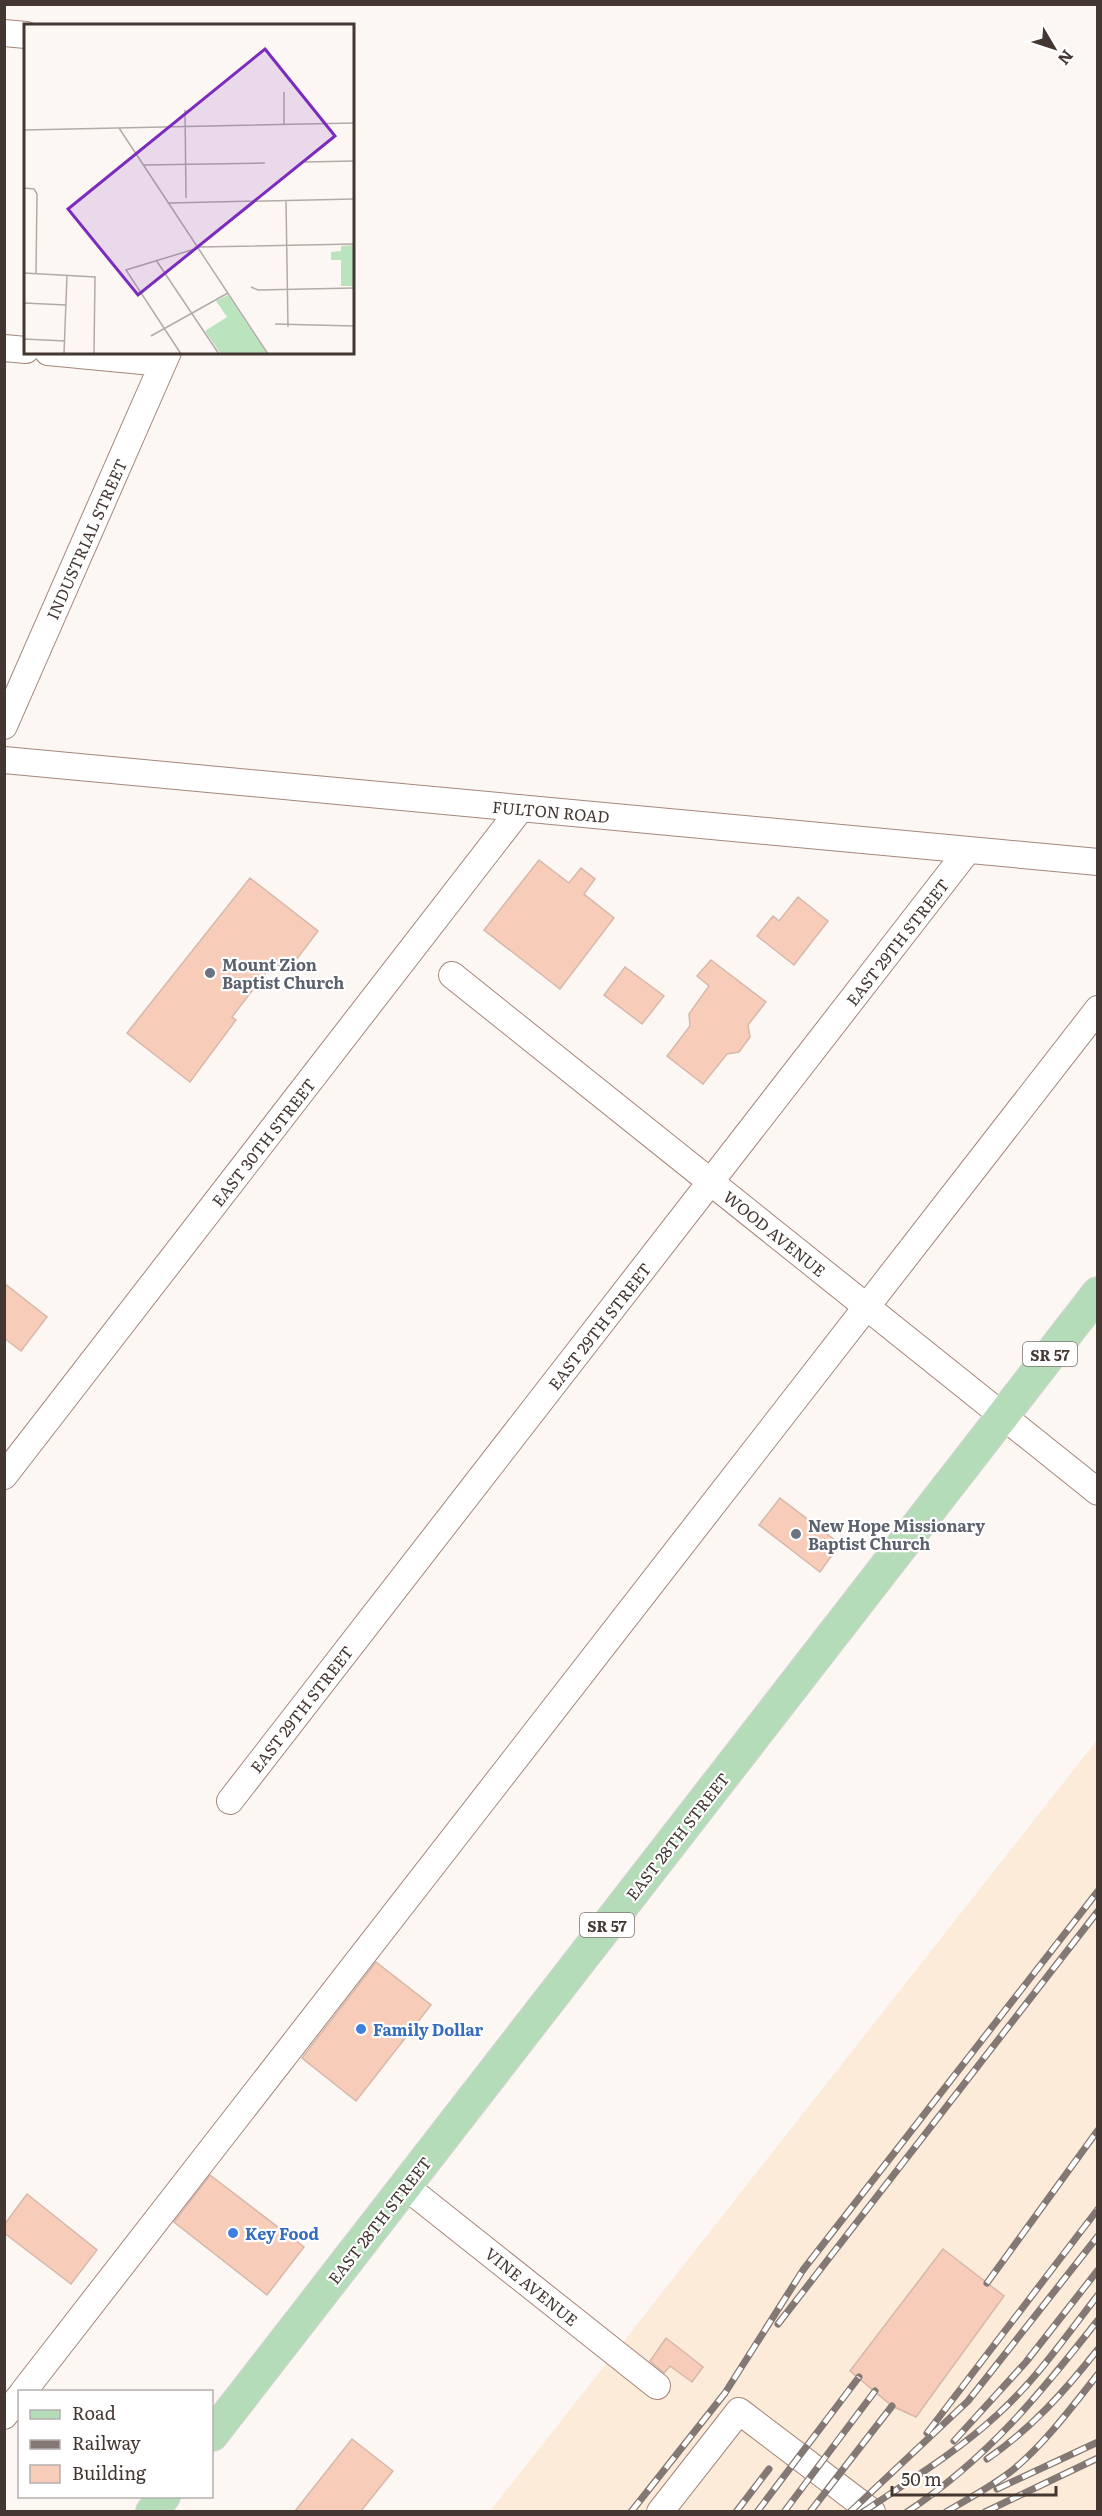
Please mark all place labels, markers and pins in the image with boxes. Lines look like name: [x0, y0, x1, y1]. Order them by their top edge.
place label: Mount Zion Baptist Church: [222, 952, 344, 994]
marker: Mount Zion Baptist Church: [203, 966, 217, 980]
place label: New Hope Missionary Baptist Church: [808, 1513, 985, 1555]
marker: New Hope Missionary Baptist Church: [789, 1527, 803, 1541]
place label: Family Dollar: [373, 2017, 484, 2041]
marker: Family Dollar: [354, 2022, 368, 2036]
place label: Key Food: [245, 2221, 320, 2245]
marker: Key Food: [226, 2226, 240, 2240]

